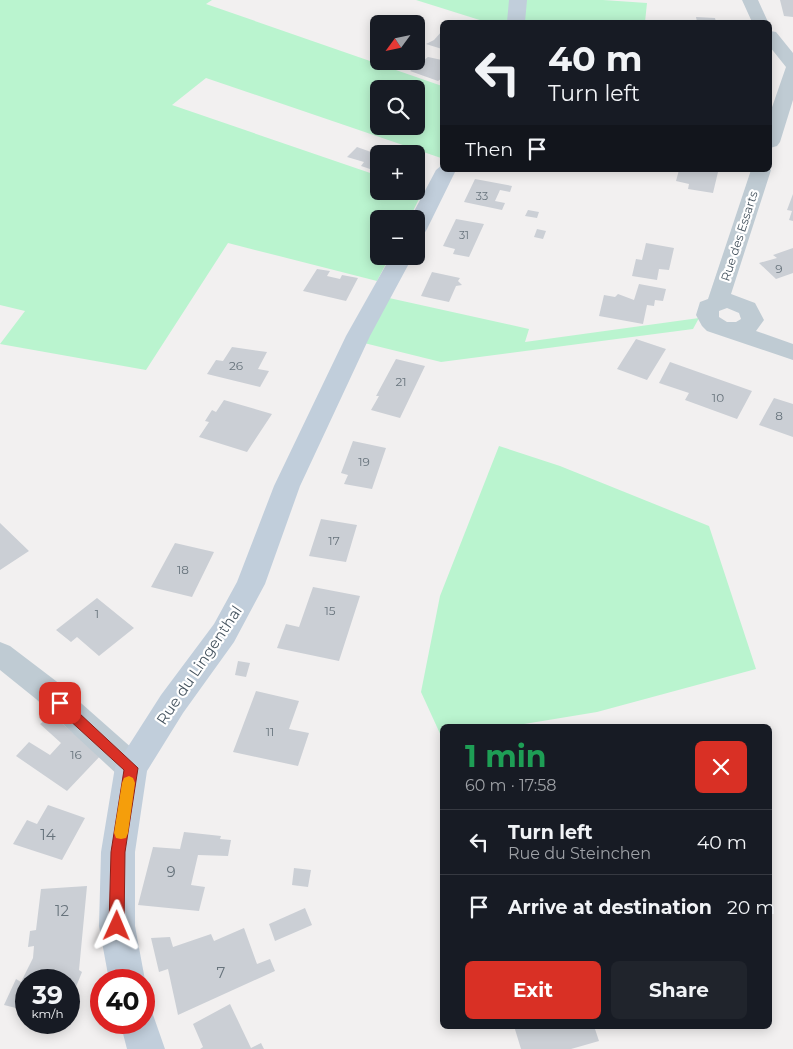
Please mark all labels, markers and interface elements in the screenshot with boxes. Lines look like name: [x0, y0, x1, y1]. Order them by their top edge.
north arrow: [370, 15, 425, 70]
map controls: [370, 15, 425, 265]
text: 40 m: [548, 37, 643, 80]
icon: left: [465, 40, 530, 105]
button: search: [370, 80, 425, 135]
text: Turn left: [548, 80, 640, 107]
icon: arrive: [523, 135, 551, 163]
text: Then: [465, 138, 513, 161]
button: +: [370, 145, 425, 200]
house number: 33: [476, 189, 488, 203]
street label: Rue des Essarts: [717, 189, 761, 283]
button: −: [370, 210, 425, 265]
house number: 31: [459, 228, 469, 242]
house number: 9: [775, 261, 783, 276]
house number: 26: [229, 358, 243, 373]
house number: 21: [395, 374, 407, 389]
house number: 10: [712, 390, 724, 405]
house number: 8: [775, 408, 783, 423]
house number: 19: [358, 454, 370, 469]
house number: 17: [328, 533, 340, 548]
house number: 18: [177, 562, 189, 577]
street label: Rue du Lingenthal: [152, 602, 246, 728]
house number: 15: [324, 603, 336, 618]
house number: 1: [95, 606, 99, 621]
pin: [39, 682, 81, 724]
icon: arrive: [46, 689, 74, 717]
house number: 11: [266, 724, 274, 739]
text: 1 min: [465, 738, 546, 775]
button: close: [695, 741, 747, 793]
house number: 16: [70, 747, 82, 762]
text: 60 m · 17:58: [465, 776, 556, 795]
text: Turn left: [508, 821, 593, 844]
house number: 14: [40, 825, 56, 844]
icon: left: [465, 828, 493, 856]
text: 40 m: [697, 831, 747, 854]
text: Rue du Steinchen: [508, 844, 651, 863]
house number: 9: [166, 862, 176, 881]
icon: arrive: [465, 893, 493, 921]
text: Arrive at destination: [508, 896, 712, 919]
text: 20 m: [727, 896, 775, 919]
position arrow: [90, 899, 142, 951]
house number: 12: [55, 901, 69, 920]
button: Exit: [465, 961, 601, 1019]
button: Share: [611, 961, 747, 1019]
house number: 7: [217, 963, 226, 982]
speed limit sign: 40: [90, 969, 155, 1034]
text: 39: [32, 980, 63, 1010]
text: km/h: [31, 1006, 64, 1021]

